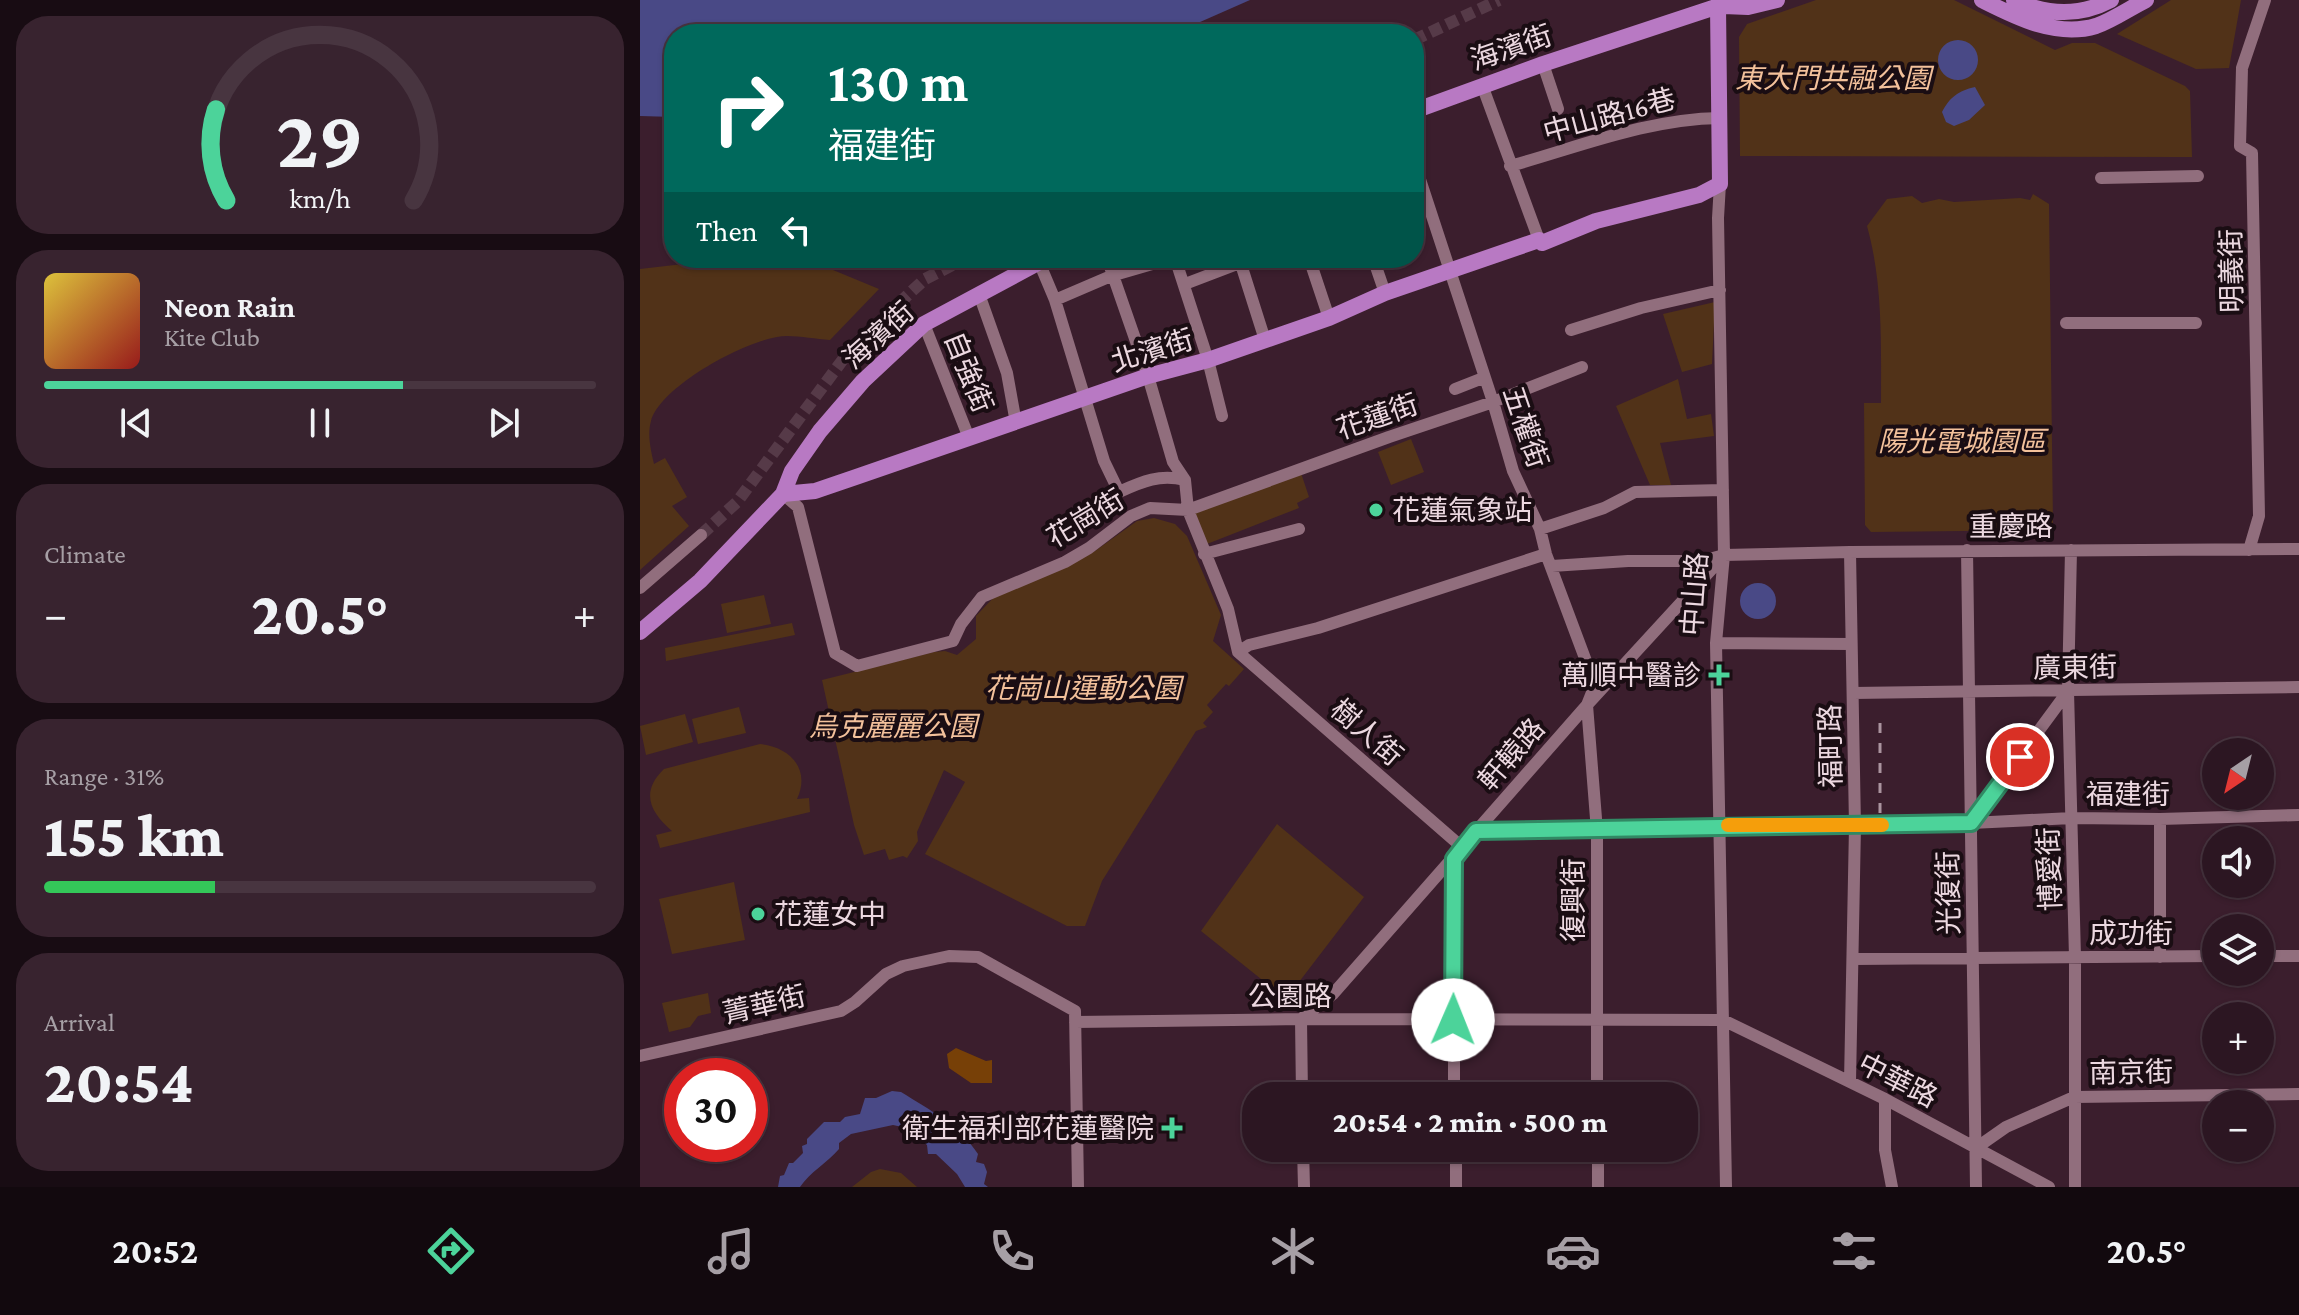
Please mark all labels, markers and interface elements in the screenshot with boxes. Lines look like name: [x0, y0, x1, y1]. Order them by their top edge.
street label: 海濱街: [1466, 19, 1556, 76]
text: 130 m: [828, 51, 969, 113]
icon: right: [696, 56, 800, 160]
park label: 東大門共融公園: [1735, 63, 1935, 94]
street label: 中山路16巷: [1540, 83, 1679, 148]
text: 29: [276, 92, 364, 185]
text: 福建街: [828, 126, 936, 166]
text: km/h: [289, 182, 351, 214]
icon: left: [774, 208, 818, 252]
text: Then: [696, 214, 758, 247]
street label: 明義街: [2215, 229, 2248, 313]
text: Neon Rain: [164, 290, 295, 323]
street label: 海濱街: [837, 296, 920, 375]
text: Kite Club: [164, 323, 260, 352]
street label: 北濱街: [1107, 323, 1197, 378]
street label: 自強街: [938, 327, 999, 417]
street label: 五權街: [1497, 382, 1554, 472]
street label: 花蓮街: [1332, 388, 1422, 445]
icon: previous: [114, 401, 158, 445]
icon: pause: [298, 401, 342, 445]
icon: next: [482, 401, 526, 445]
park label: 陽光電城園區: [1878, 426, 2049, 457]
street label: 花崗街: [1041, 484, 1129, 553]
place label: 花蓮氣象站: [1392, 495, 1532, 526]
marker: 花蓮氣象站: [1367, 501, 1385, 519]
street label: 重慶路: [1969, 511, 2053, 542]
text: Climate: [44, 540, 126, 569]
street label: 中山路: [1676, 551, 1713, 637]
text: 20.5°: [251, 580, 389, 647]
text: −: [44, 590, 67, 638]
text: +: [573, 590, 596, 638]
street label: 廣東街: [2033, 651, 2117, 684]
place label: 萬順中醫診: [1561, 660, 1701, 691]
marker: 萬順中醫診: [1708, 664, 1730, 686]
park label: 花崗山運動公園: [985, 673, 1185, 704]
street label: 樹人街: [1325, 693, 1409, 772]
street label: 福町路: [1814, 704, 1847, 788]
park label: 烏克麗麗公園: [809, 711, 981, 742]
street label: 軒轅路: [1472, 712, 1551, 796]
pin: [1986, 723, 2054, 791]
icon: arrive: [1998, 735, 2042, 779]
north arrow: [2202, 738, 2274, 810]
map controls: [2202, 738, 2274, 1162]
text: Range · 31%: [44, 762, 164, 791]
street label: 福建街: [2086, 779, 2170, 810]
text: 155 km: [44, 802, 224, 869]
street label: 博愛街: [2033, 826, 2066, 912]
button: sound: [2202, 826, 2274, 898]
street label: 光復街: [1932, 851, 1965, 935]
street label: 復興街: [1558, 858, 1589, 942]
place label: 花蓮女中: [774, 899, 886, 930]
marker: 花蓮女中: [749, 905, 767, 923]
button: layers: [2202, 914, 2274, 986]
street label: 成功街: [2089, 918, 2173, 949]
position arrow: [1411, 978, 1495, 1062]
street label: 菁華街: [720, 980, 809, 1029]
street label: 公園路: [1248, 981, 1332, 1012]
button: +: [2202, 1002, 2274, 1074]
text: Arrival: [44, 1008, 115, 1037]
text: 20:54: [44, 1048, 194, 1115]
street label: 中華路: [1853, 1048, 1942, 1113]
street label: 南京街: [2089, 1056, 2173, 1089]
speed limit sign: 30: [664, 1058, 768, 1162]
button: −: [2202, 1090, 2274, 1162]
text: 20:54 · 2 min · 500 m: [1333, 1105, 1607, 1138]
place label: 衛生福利部花蓮醫院: [902, 1113, 1154, 1144]
marker: 衛生福利部花蓮醫院: [1161, 1117, 1183, 1139]
icon: directions: [423, 1223, 479, 1279]
icon: music: [703, 1223, 759, 1279]
icon: phone: [984, 1223, 1040, 1279]
icon: climate: [1265, 1223, 1321, 1279]
icon: car: [1545, 1223, 1601, 1279]
icon: filters: [1826, 1223, 1882, 1279]
text: 20:52: [112, 1231, 198, 1271]
text: 20.5°: [2106, 1231, 2187, 1271]

